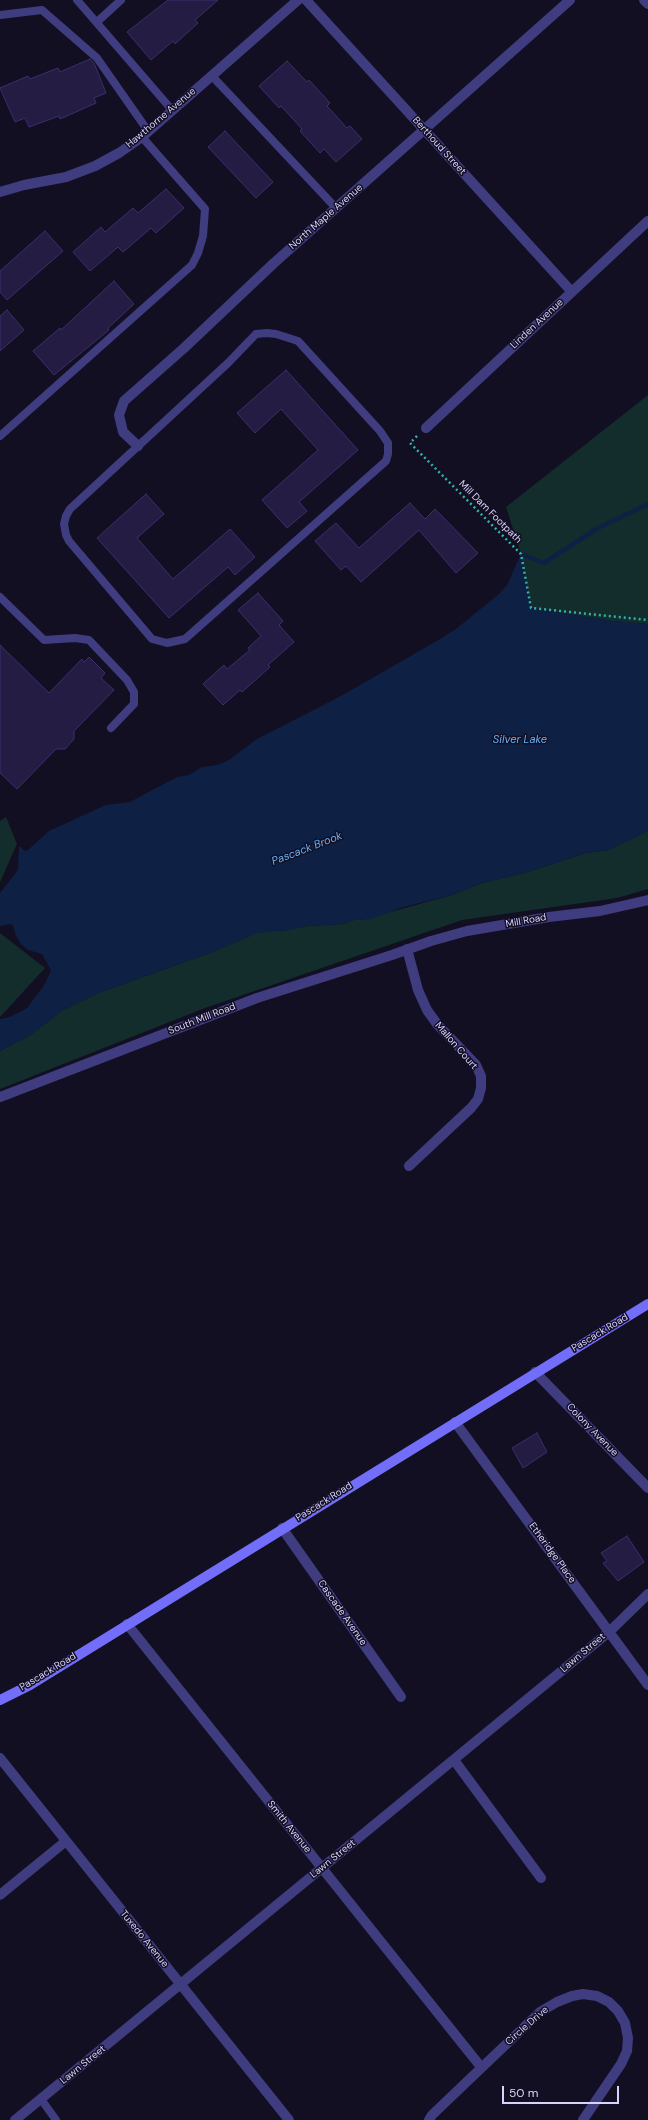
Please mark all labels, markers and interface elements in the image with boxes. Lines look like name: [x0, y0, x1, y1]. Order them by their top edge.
street label: Hawthorne Avenue: [124, 85, 198, 151]
street label: Berthoud Street: [410, 114, 468, 178]
street label: North Maple Avenue: [287, 182, 365, 252]
street label: Linden Avenue: [508, 297, 566, 351]
street label: Mill Dam Footpath: [456, 478, 524, 546]
water label: Silver Lake: [493, 733, 547, 747]
water label: Pascack Brook: [270, 829, 344, 869]
street label: Mill Road: [505, 912, 547, 930]
street label: South Mill Road: [167, 1001, 237, 1037]
street label: Mallon Court: [432, 1020, 480, 1072]
street label: Pascack Road: [570, 1311, 630, 1355]
street label: Colony Avenue: [564, 1401, 620, 1459]
street label: Pascack Road: [294, 1480, 354, 1524]
street label: Etheridge Place: [526, 1520, 578, 1586]
street label: Cascade Avenue: [315, 1578, 369, 1648]
street label: Lawn Street: [558, 1631, 608, 1675]
street label: Pascack Road: [18, 1650, 78, 1694]
street label: Smith Avenue: [264, 1799, 314, 1855]
street label: Lawn Street: [308, 1837, 358, 1881]
street label: Tuxedo Avenue: [117, 1908, 171, 1970]
street label: Circle Drive: [503, 2004, 551, 2048]
street label: Lawn Street: [58, 2043, 108, 2087]
scale bar: [504, 2078, 621, 2104]
text: 50 m: [509, 2085, 538, 2101]

